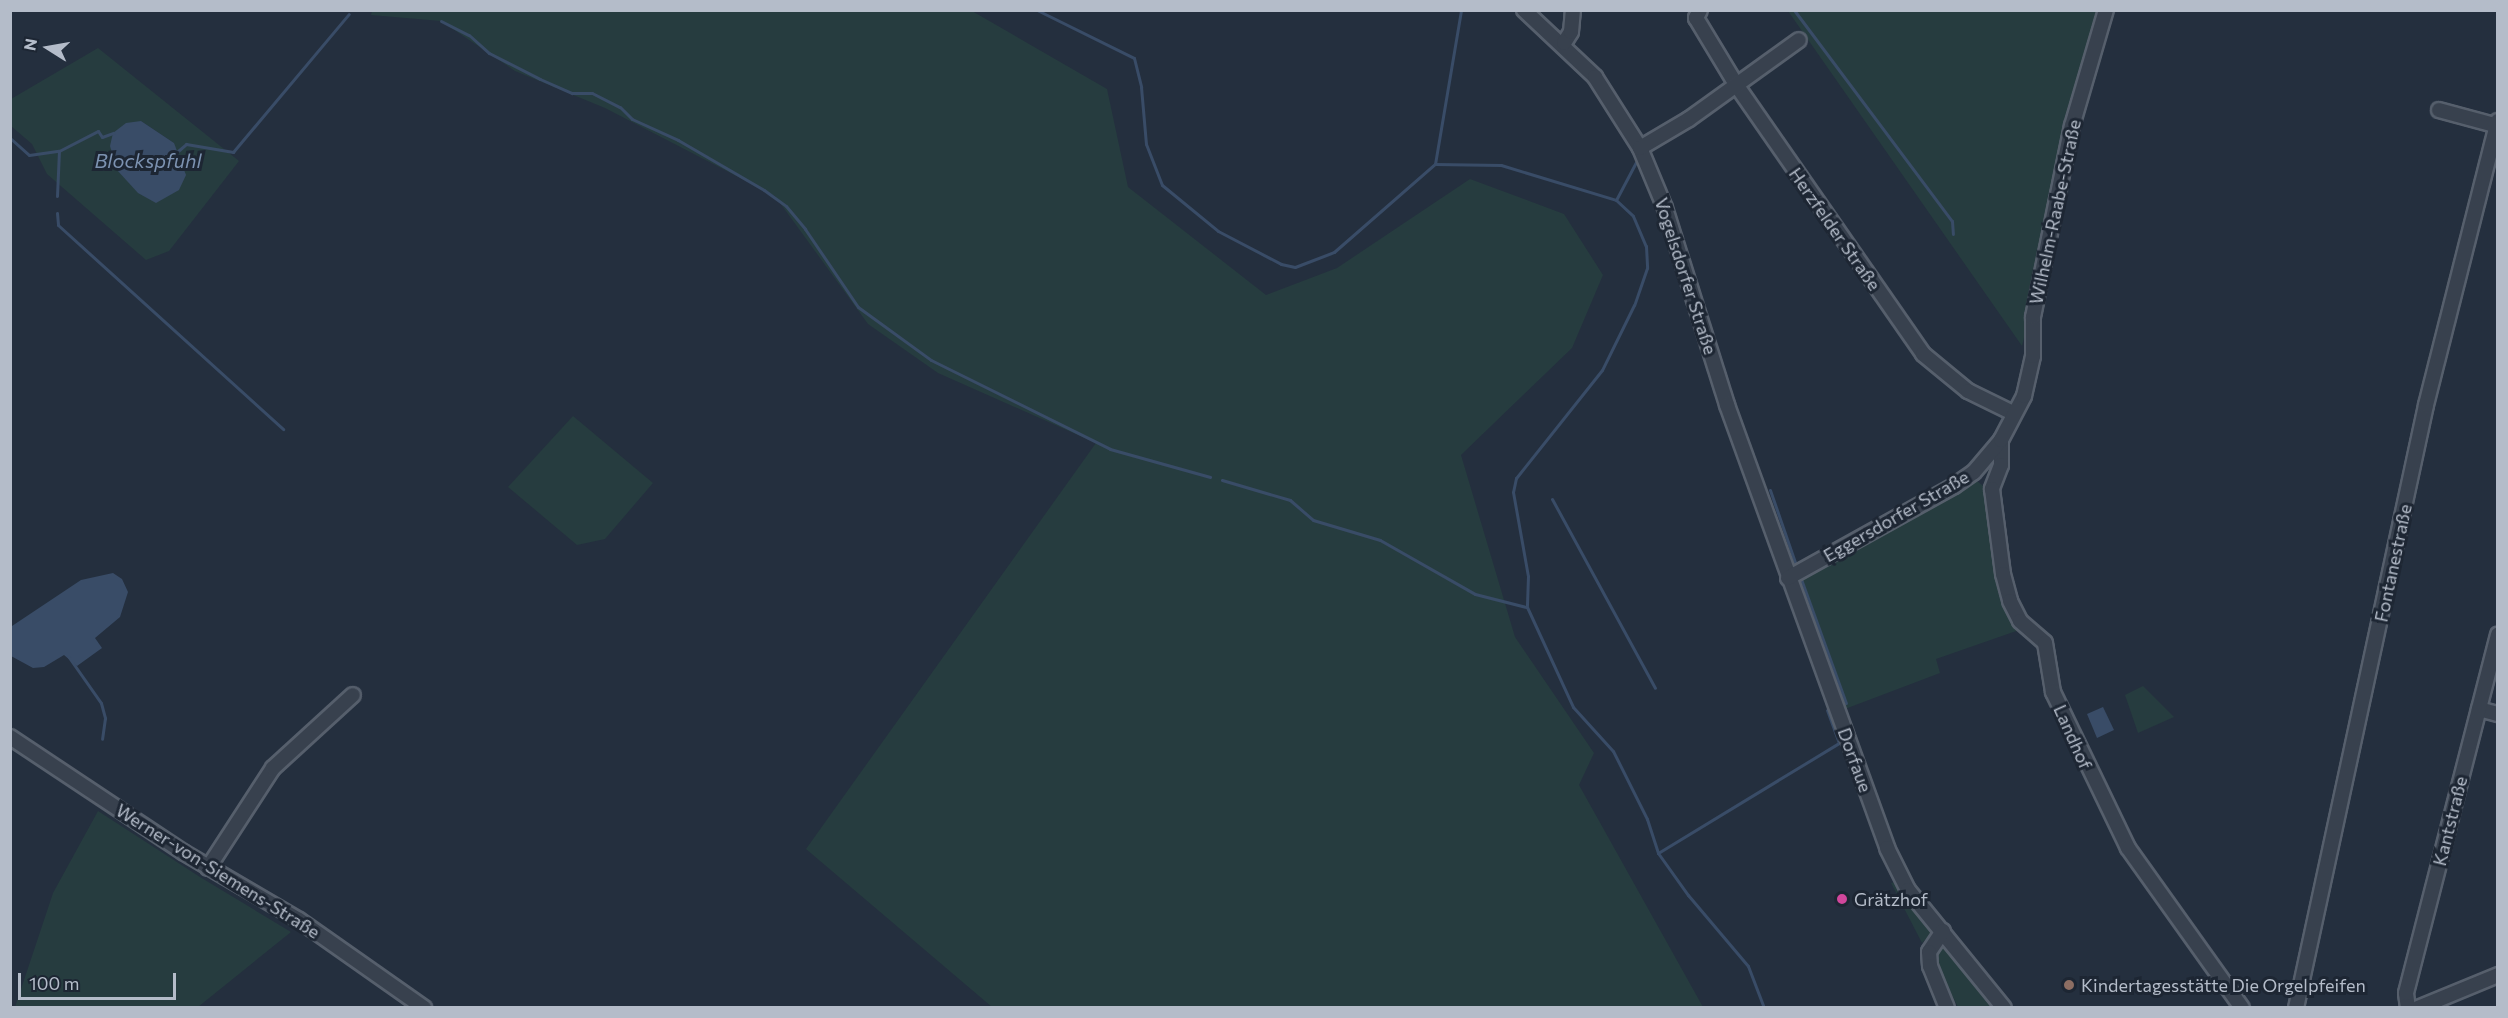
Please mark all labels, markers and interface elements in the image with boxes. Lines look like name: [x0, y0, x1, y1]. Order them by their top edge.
north arrow: [18, 18, 78, 78]
text: N: [19, 37, 40, 52]
street label: Wilhelm-Raabe-Straße: [2025, 118, 2085, 306]
water label: Blockspfuhl: [94, 148, 202, 172]
street label: Herzfelder Straße: [1785, 163, 1885, 295]
street label: Vogelsdorfer Straße: [1650, 195, 1722, 357]
street label: Eggersdorfer Straße: [1819, 466, 1973, 566]
street label: Fontanestraße: [2370, 502, 2416, 624]
street label: Landhof: [2049, 701, 2097, 773]
street label: Dorfaue: [1833, 725, 1877, 795]
street label: Kantstraße: [2428, 774, 2472, 868]
street label: Werner-von-Siemens-Straße: [112, 799, 324, 943]
place label: Grätzhof: [1854, 888, 1928, 910]
marker: Grätzhof: [1835, 892, 1849, 906]
scale bar: [21, 961, 178, 999]
text: 100 m: [29, 972, 79, 994]
place label: Kindertagesstätte Die Orgelpfeifen: [2081, 974, 2366, 996]
marker: Kindertagesstätte Die Orgelpfeifen: [2062, 978, 2076, 992]

